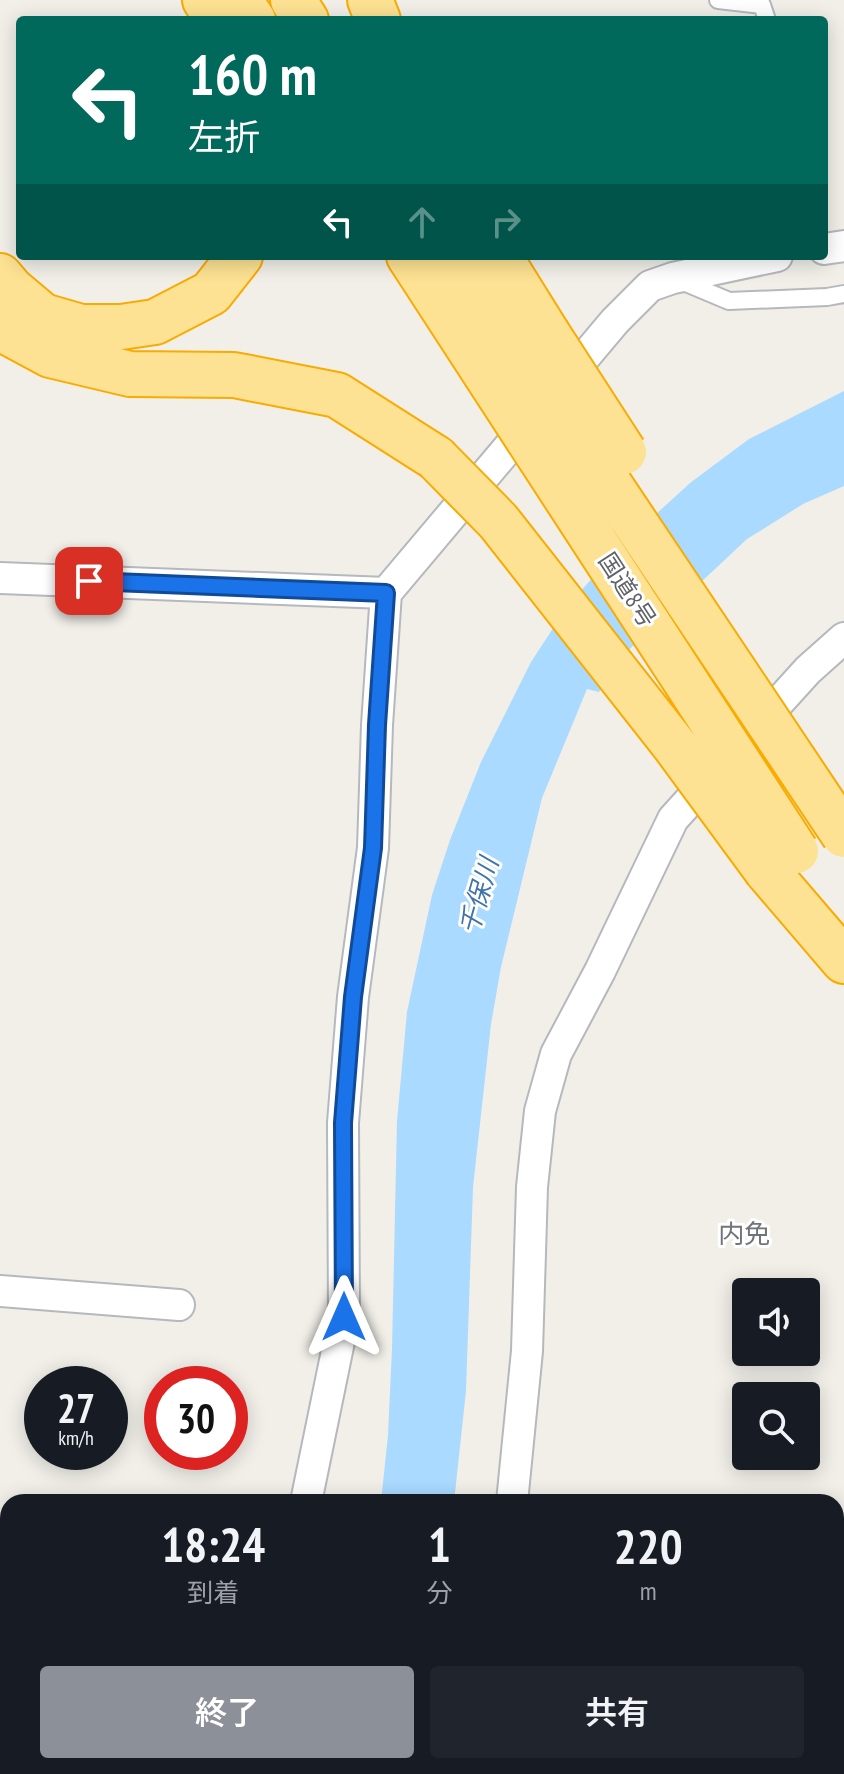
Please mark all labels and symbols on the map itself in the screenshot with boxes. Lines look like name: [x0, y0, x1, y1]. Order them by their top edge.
pin: [55, 547, 123, 615]
street label: 国道8号: [592, 547, 663, 633]
water label: 千保川: [452, 851, 506, 938]
district label: 内免: [718, 1217, 770, 1250]
position arrow: [302, 1275, 386, 1359]
speed limit sign: 30: [144, 1366, 248, 1470]

